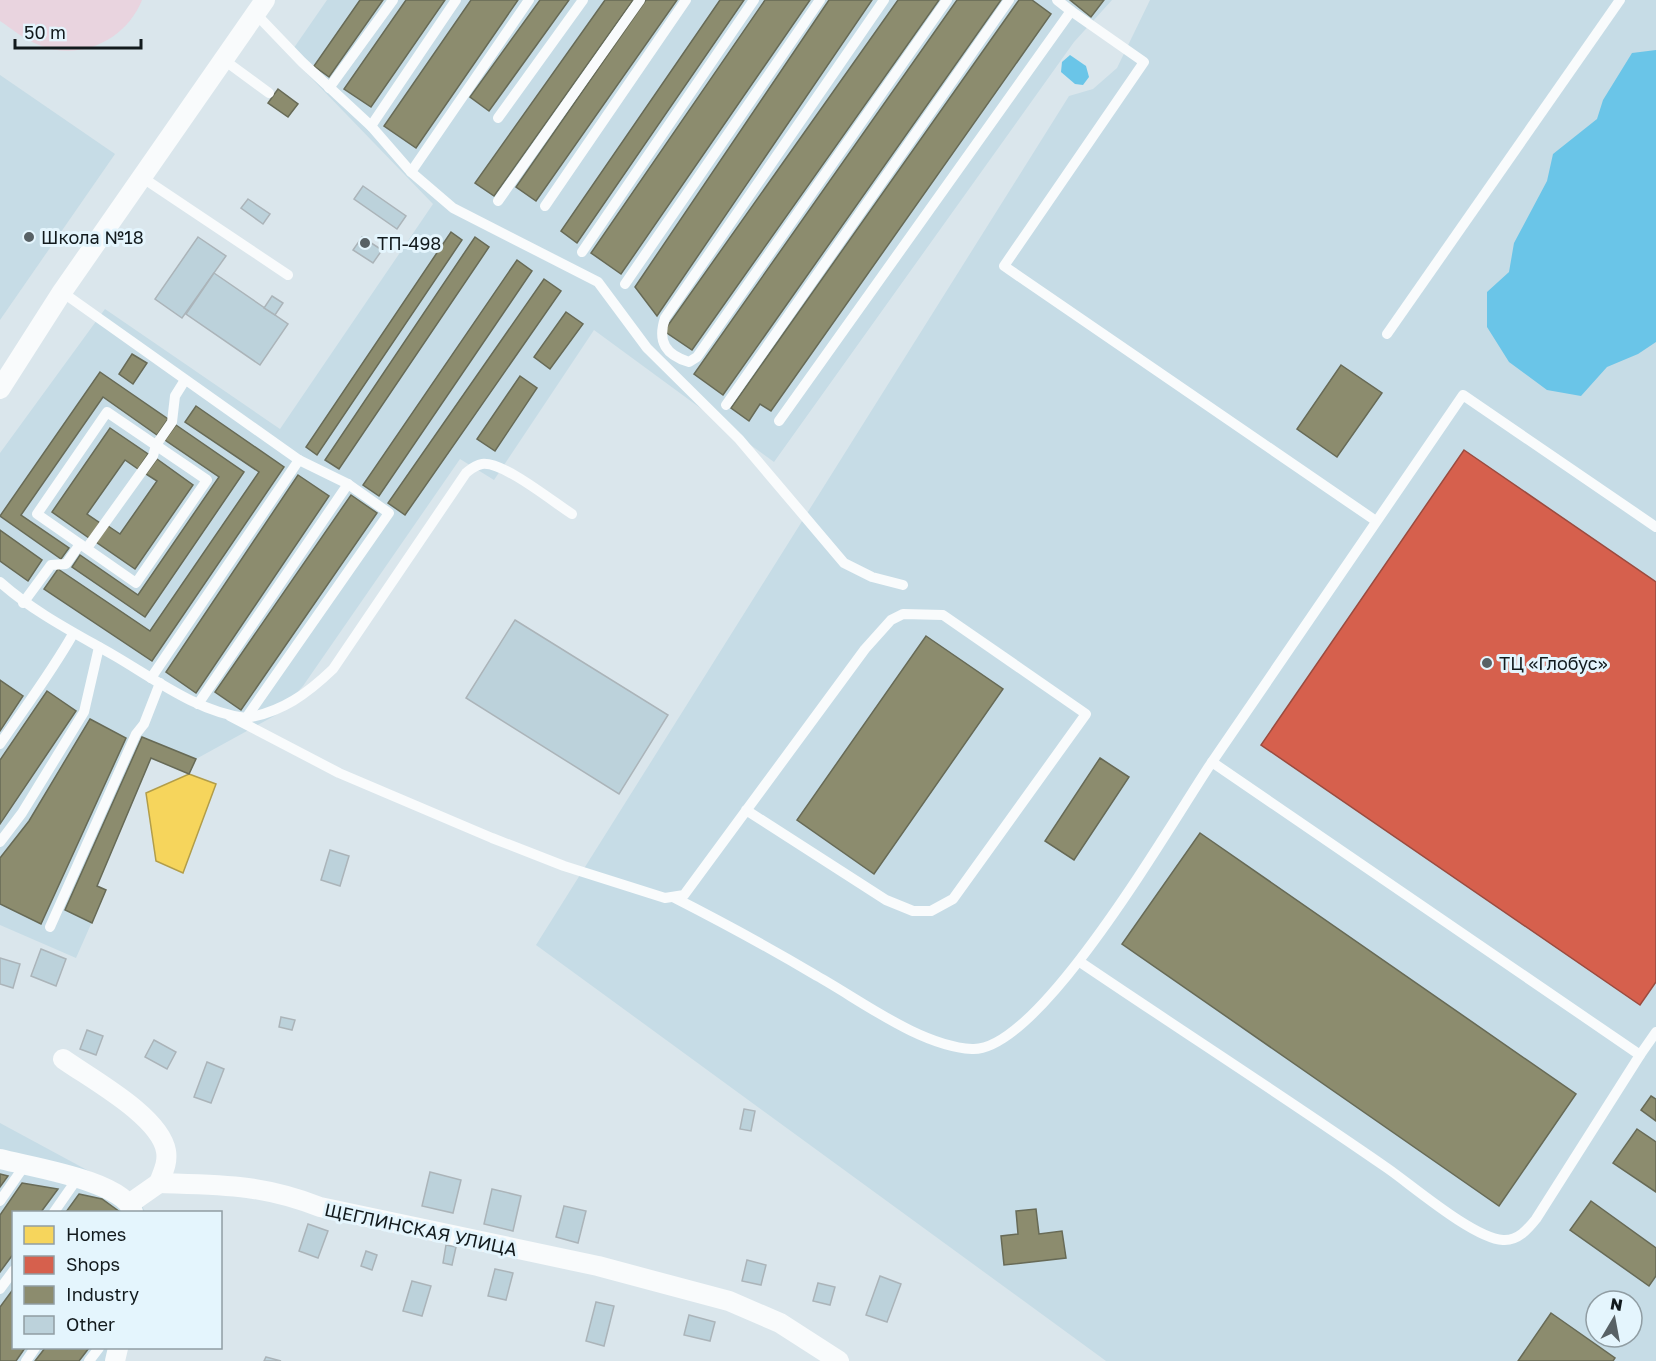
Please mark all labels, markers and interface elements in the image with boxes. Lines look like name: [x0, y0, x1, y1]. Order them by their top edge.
scale bar: [15, 12, 141, 50]
text: 50 m: [24, 21, 66, 43]
place label: Школа №18: [41, 226, 144, 248]
marker: Школа №18: [22, 230, 36, 244]
place label: ТП-498: [377, 232, 441, 254]
marker: ТП-498: [358, 236, 372, 250]
place label: ТЦ «Глобус»: [1499, 652, 1608, 674]
marker: ТЦ «Глобус»: [1480, 656, 1494, 670]
street label: ЩЕГЛИНСКАЯ УЛИЦА: [323, 1198, 519, 1260]
legend: [12, 1211, 222, 1349]
text: Homes: [66, 1223, 126, 1245]
text: Shops: [66, 1253, 120, 1275]
text: Industry: [66, 1283, 139, 1305]
north arrow: [1584, 1289, 1644, 1349]
text: N: [1609, 1293, 1624, 1315]
text: Other: [66, 1313, 115, 1335]

